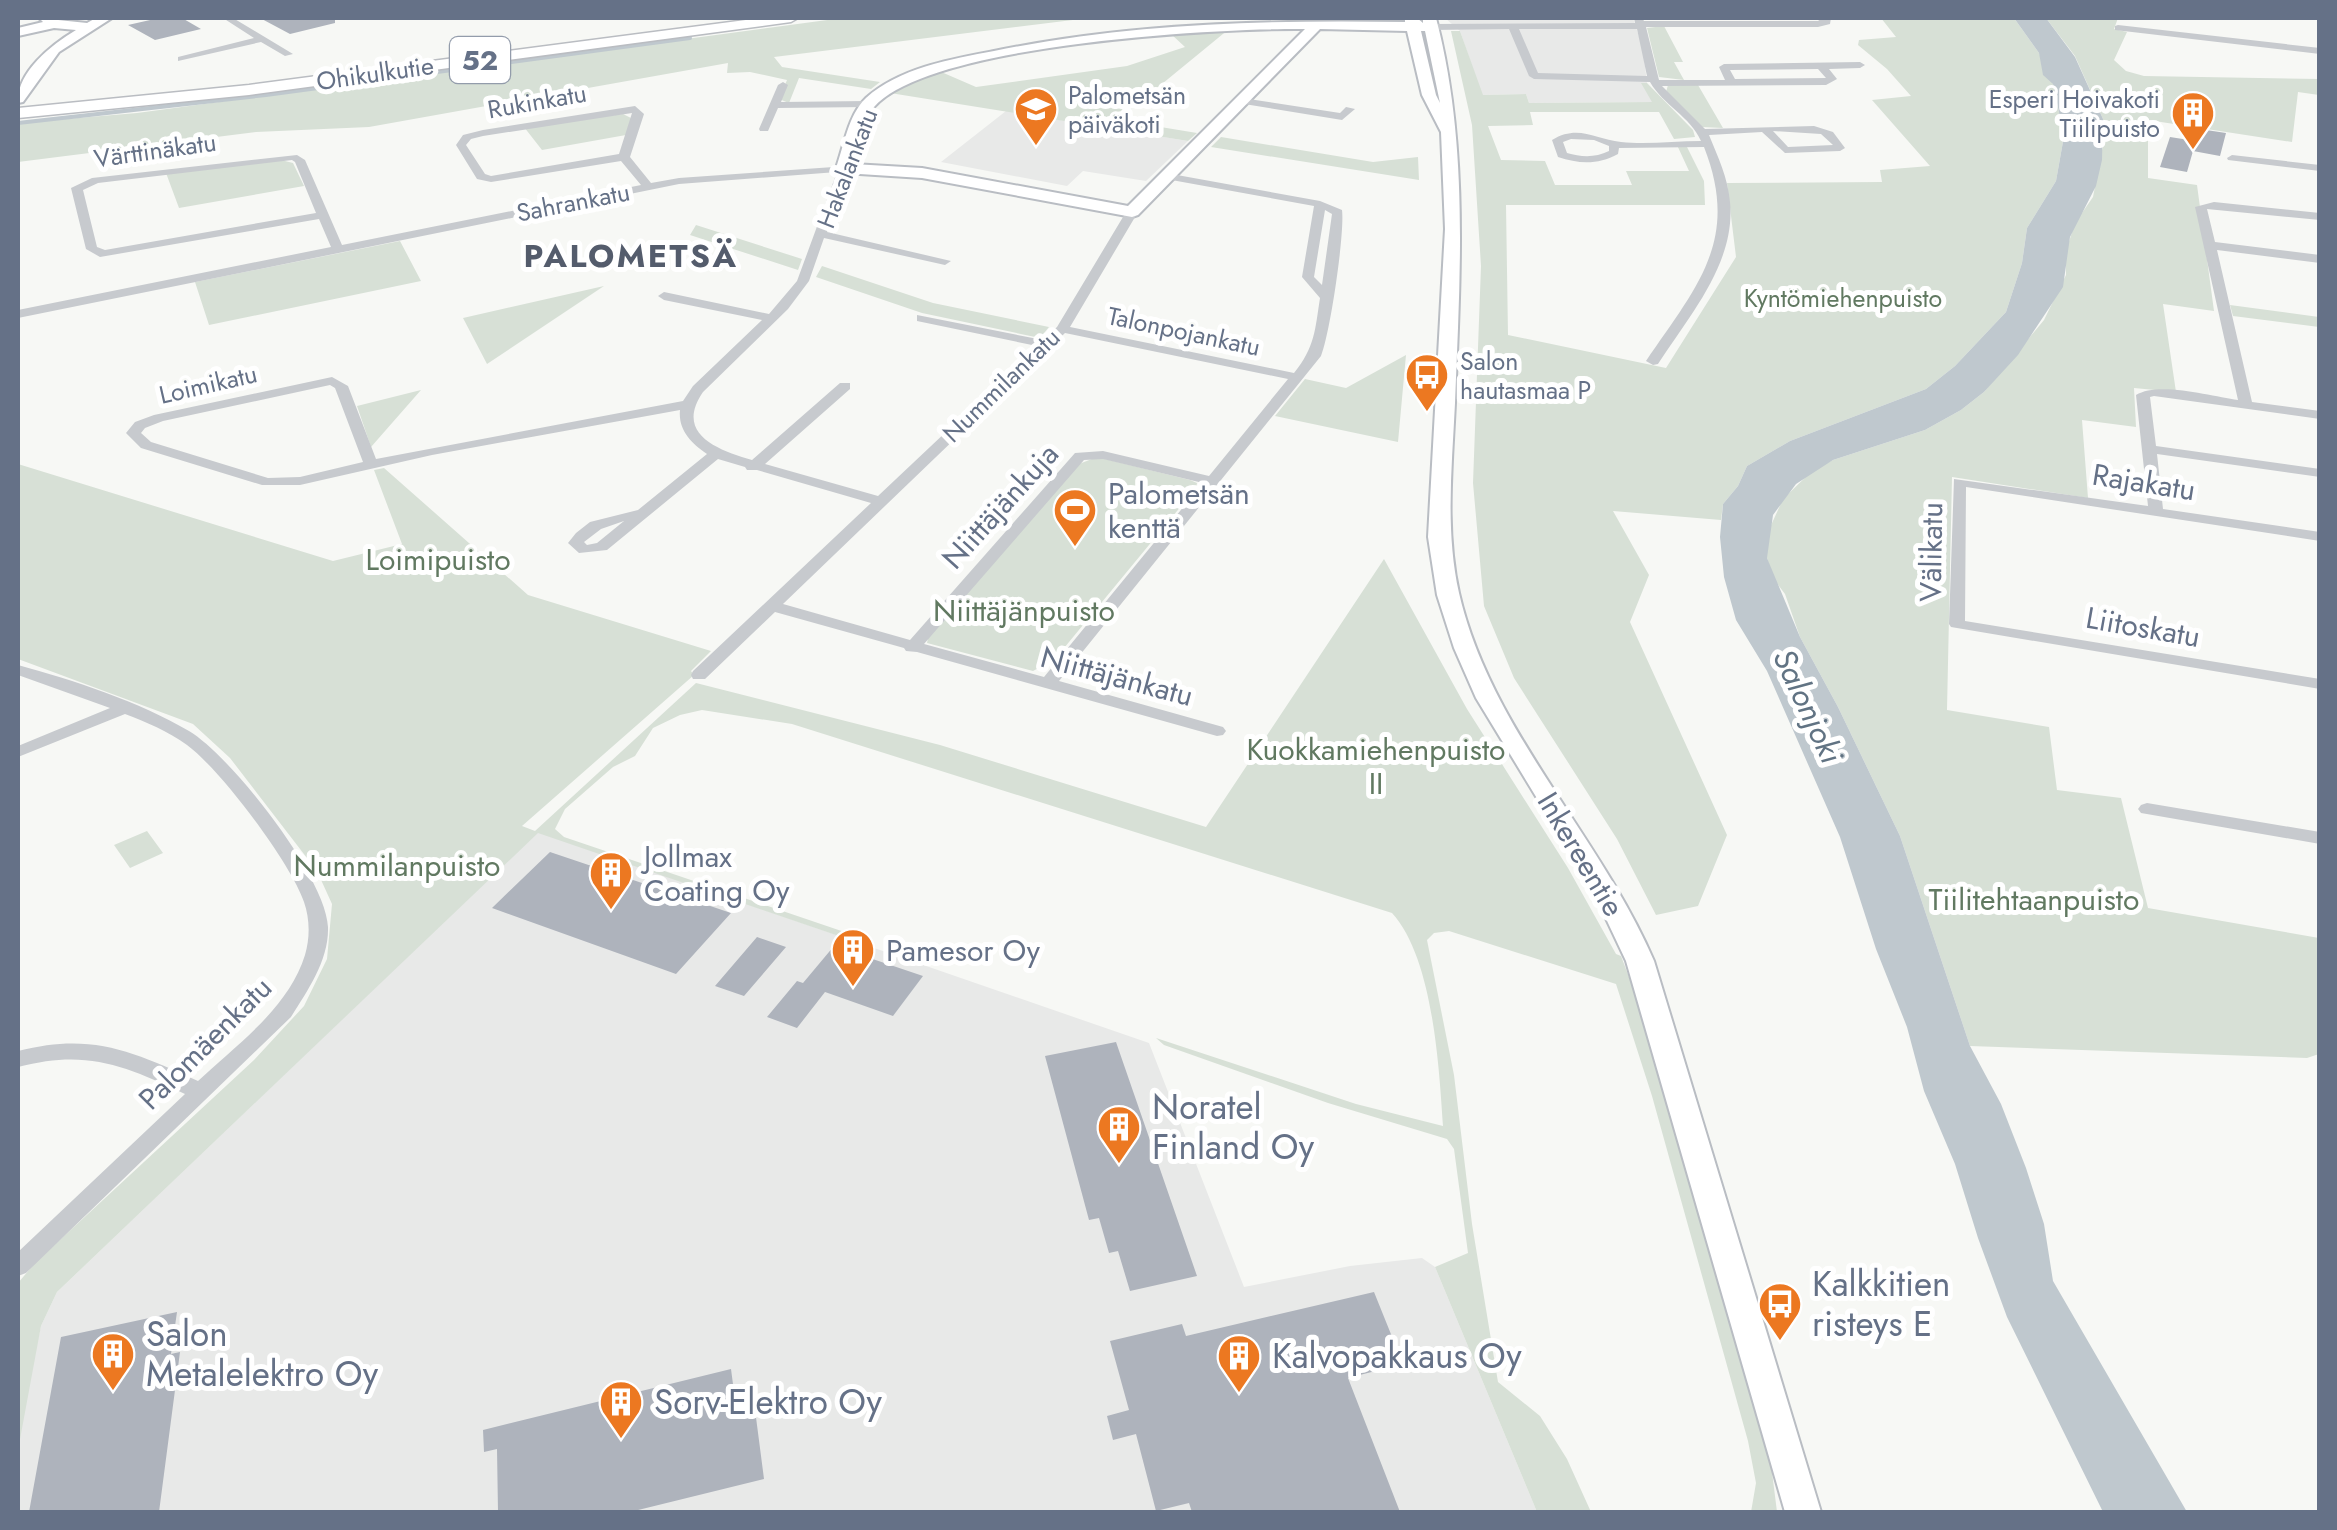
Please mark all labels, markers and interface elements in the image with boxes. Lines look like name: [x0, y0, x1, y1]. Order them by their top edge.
road number: 52: [450, 37, 510, 83]
street label: Ohikulkutie: [314, 47, 436, 99]
street label: Rukinkatu: [485, 75, 589, 127]
place label: Palometsän päiväkoti: [1068, 77, 1186, 142]
place label: Esperi Hoivakoti Tiilipuisto: [1989, 81, 2160, 146]
school or university icon: Palometsän päiväkoti: [1013, 86, 1059, 147]
building icon: Esperi Hoivakoti Tiilipuisto: [2170, 90, 2216, 151]
street label: Hakalankatu: [808, 103, 886, 233]
street label: Värttinäkatu: [92, 124, 218, 176]
street label: Sahrankatu: [513, 173, 633, 231]
district label: PALOMETSÄ: [523, 233, 739, 279]
park label: Kyntömiehenpuisto: [1744, 280, 1942, 316]
street label: Talonpojankatu: [1104, 297, 1264, 365]
street label: Nummilankatu: [934, 320, 1068, 450]
place label: Salon hautasmaa P: [1460, 343, 1591, 408]
bus stop icon: Salon hautasmaa P: [1404, 352, 1450, 413]
street label: Loimikatu: [155, 355, 261, 413]
street label: Niittäjänkuja: [932, 434, 1068, 578]
street label: Rajakatu: [2089, 453, 2199, 511]
place label: Palometsän kenttä: [1108, 472, 1250, 549]
sports icon: Palometsän kenttä: [1052, 487, 1098, 548]
street label: Välikatu: [1909, 502, 1953, 602]
park label: Loimipuisto: [365, 538, 511, 581]
park label: Niittäjänpuisto: [933, 589, 1115, 632]
street label: Liitoskatu: [2082, 596, 2204, 658]
street label: Niittäjänkatu: [1036, 635, 1198, 717]
water label: Salonjoki: [1761, 641, 1855, 772]
park label: Kuokkamiehenpuisto II: [1247, 728, 1505, 805]
street label: Inkereentie: [1527, 784, 1635, 924]
place label: Jollmax Coating Oy: [640, 835, 790, 912]
park label: Nummilanpuisto: [294, 844, 501, 887]
building icon: Jollmax Coating Oy: [588, 850, 634, 911]
park label: Tiilitehtaanpuisto: [1929, 878, 2139, 921]
building icon: Pamesor Oy: [830, 927, 876, 988]
place label: Pamesor Oy: [886, 929, 1041, 972]
street label: Palomäenkatu: [129, 967, 281, 1119]
place label: Noratel Finland Oy: [1152, 1082, 1315, 1172]
building icon: Noratel Finland Oy: [1096, 1104, 1142, 1165]
place label: Kalkkitien risteys E: [1812, 1259, 1950, 1349]
bus stop icon: Kalkkitien risteys E: [1757, 1281, 1803, 1342]
place label: Salon Metalelektro Oy: [146, 1309, 379, 1399]
building icon: Salon Metalelektro Oy: [90, 1331, 136, 1392]
place label: Kalvopakkaus Oy: [1272, 1331, 1522, 1381]
building icon: Kalvopakkaus Oy: [1216, 1333, 1262, 1394]
place label: Sorv-Elektro Oy: [654, 1377, 882, 1427]
building icon: Sorv-Elektro Oy: [598, 1379, 644, 1440]

